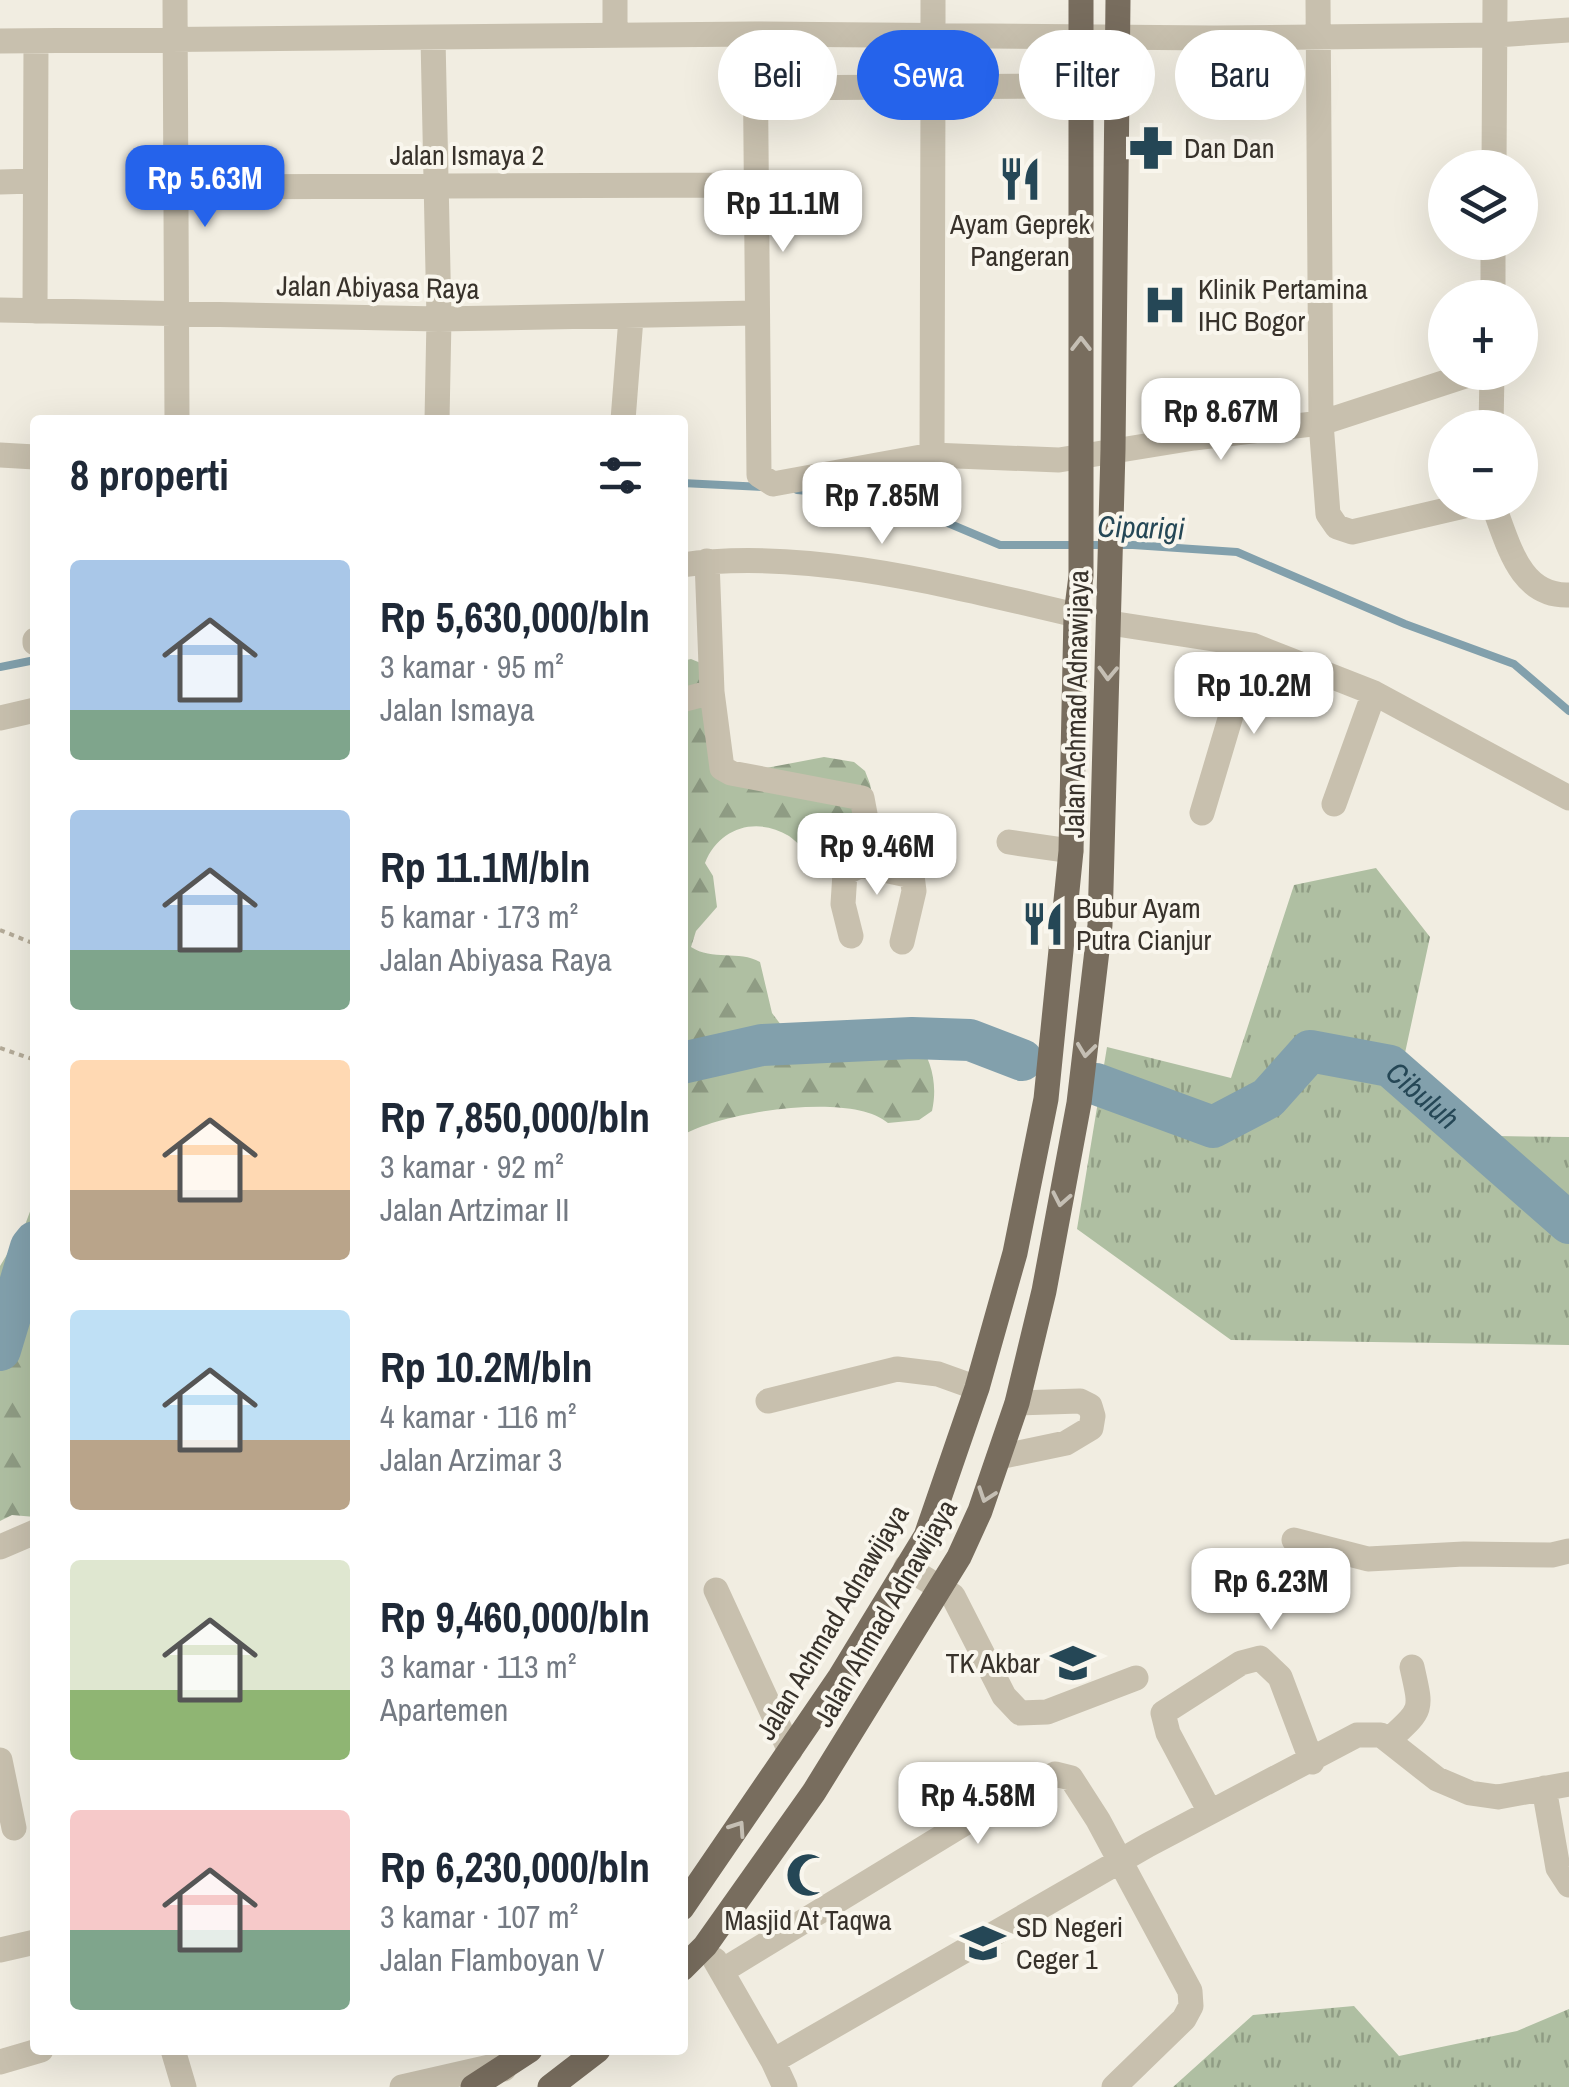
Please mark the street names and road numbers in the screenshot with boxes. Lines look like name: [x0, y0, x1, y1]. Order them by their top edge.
street label: Jalan Ismaya 2: [390, 136, 544, 174]
street label: Jalan Abiyasa Raya: [276, 266, 480, 308]
street label: Jalan Achmad Adnawijaya: [1055, 569, 1097, 838]
street label: Jalan Ahmad Adnawijaya: [804, 1492, 966, 1734]
street label: Jalan Achmad Adnawijaya: [747, 1497, 917, 1747]

